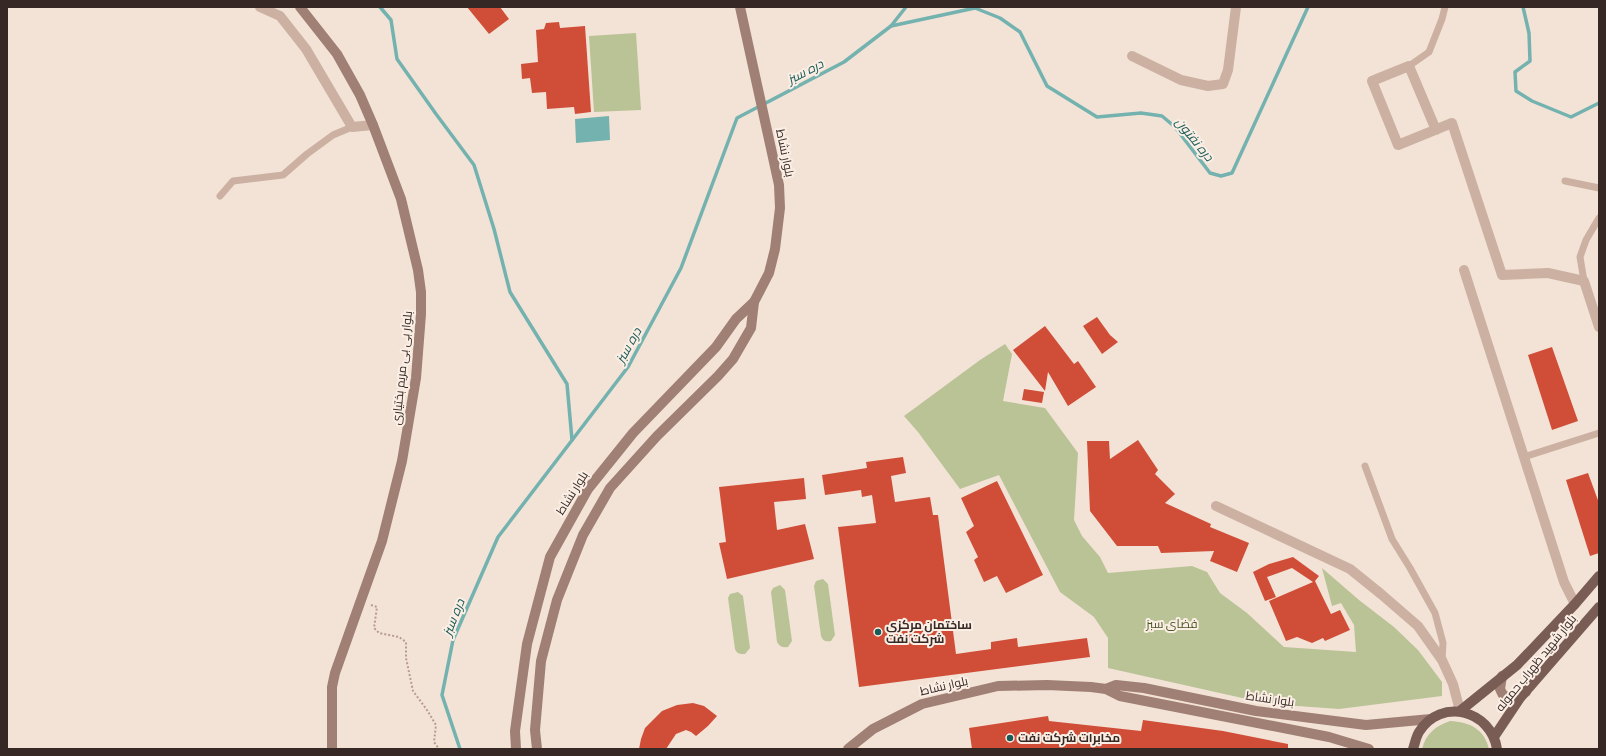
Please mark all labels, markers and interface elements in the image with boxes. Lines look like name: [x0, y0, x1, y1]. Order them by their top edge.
water label: دره سبز: [782, 55, 827, 90]
water label: دره نفتون: [1171, 114, 1218, 166]
street label: بلوار نشاط: [771, 127, 798, 179]
street label: بلوار بی بی مریم بختیاری: [388, 310, 417, 426]
water label: دره سبز: [611, 324, 646, 368]
street label: بلوار نشاط: [552, 468, 593, 518]
water label: دره سبز: [438, 596, 470, 640]
street label: بلوار شهید ظهراب حموله: [1492, 611, 1581, 715]
park label: فضای سبز: [1145, 616, 1198, 633]
place label: ساختمان مرکزی شرکت نفت: [886, 617, 972, 648]
marker: ساختمان مرکزی شرکت نفت: [873, 627, 883, 637]
street label: بلوار نشاط: [918, 673, 970, 700]
street label: بلوار نشاط: [1245, 688, 1295, 711]
place label: مخابرات شرکت نفت: [1018, 730, 1120, 747]
marker: مخابرات شرکت نفت: [1005, 733, 1015, 743]

